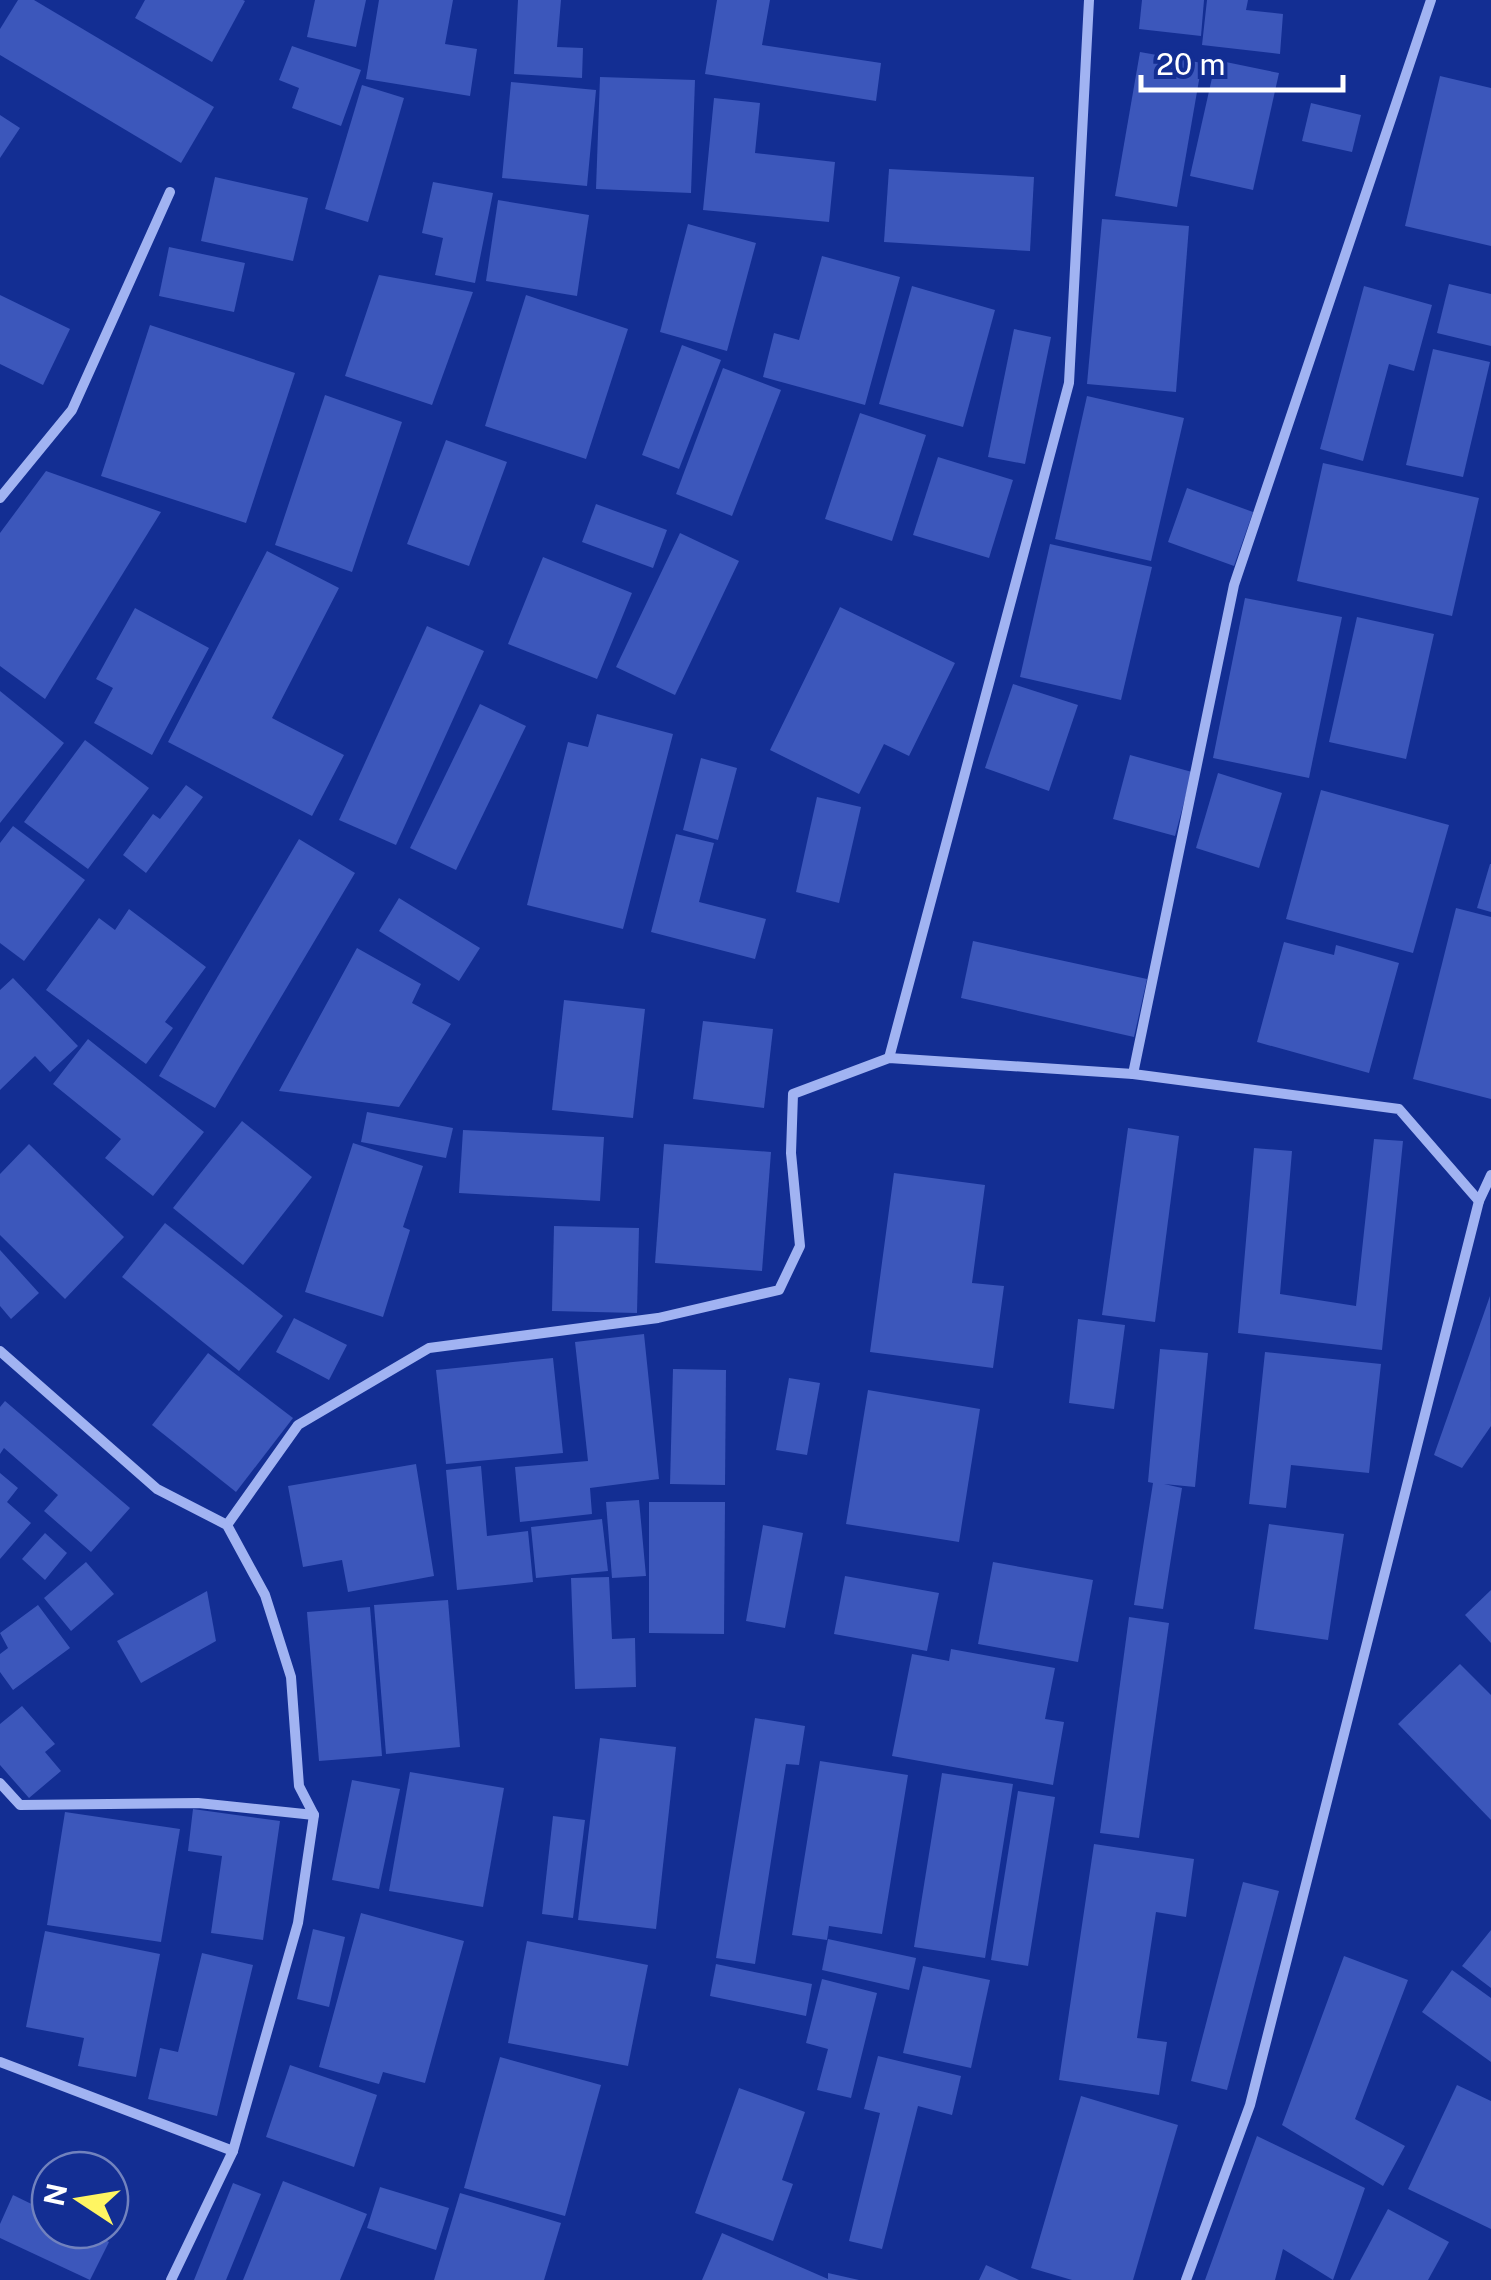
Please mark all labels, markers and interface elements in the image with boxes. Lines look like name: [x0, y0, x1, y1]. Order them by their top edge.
scale bar: [1141, 30, 1344, 92]
text: 20 m: [1156, 46, 1225, 82]
north arrow: [30, 2150, 130, 2250]
text: N: [37, 2181, 73, 2209]

